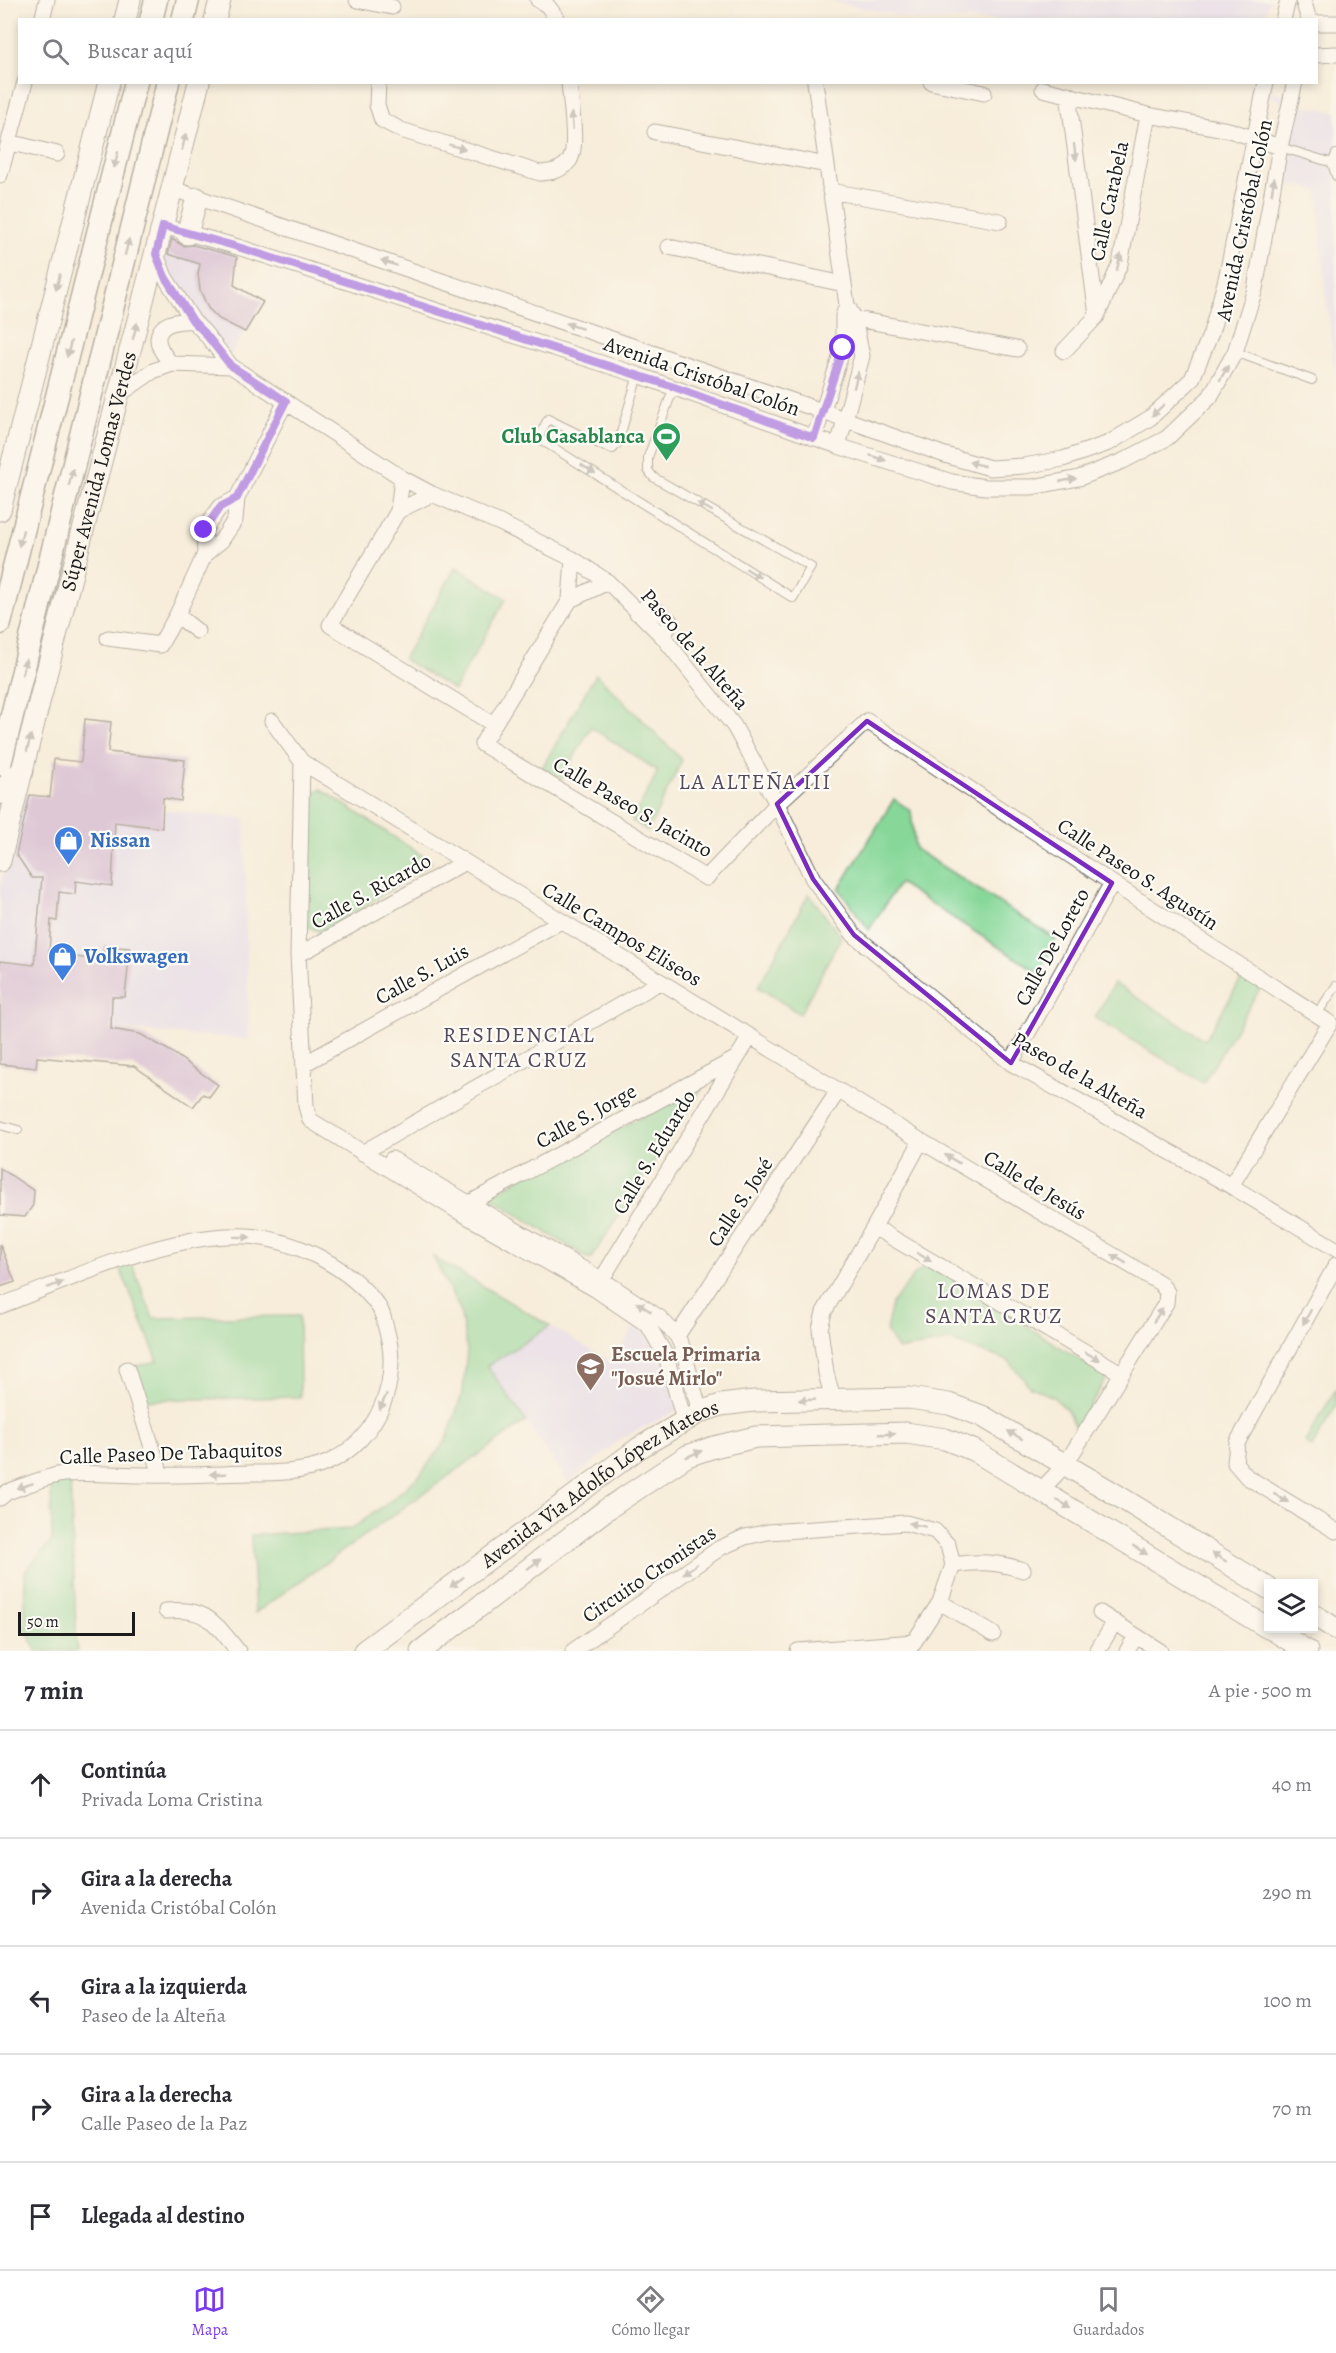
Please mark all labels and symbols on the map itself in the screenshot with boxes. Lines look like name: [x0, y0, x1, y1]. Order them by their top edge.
one-way arrow: [567, 112, 577, 131]
street label: Avenida Cristóbal Colón: [1209, 117, 1279, 324]
one-way arrow: [180, 133, 190, 151]
street label: Calle Carabela: [1083, 138, 1135, 264]
one-way arrow: [448, 143, 466, 152]
one-way arrow: [1071, 143, 1080, 162]
one-way arrow: [111, 150, 121, 169]
one-way arrow: [1269, 176, 1278, 195]
one-way arrow: [123, 238, 133, 256]
one-way arrow: [1115, 253, 1124, 271]
one-way arrow: [380, 258, 398, 268]
one-way arrow: [52, 272, 62, 291]
one-way arrow: [565, 321, 583, 330]
one-way arrow: [131, 322, 140, 340]
street label: Avenida Cristóbal Colón: [599, 329, 804, 423]
route start: [829, 334, 855, 360]
one-way arrow: [63, 340, 73, 358]
street label: Súper Avenida Lomas Verdes: [54, 348, 143, 594]
one-way arrow: [1219, 365, 1230, 381]
one-way arrow: [851, 371, 861, 390]
one-way arrow: [1151, 403, 1166, 416]
sports icon: Club Casablanca: [650, 420, 682, 462]
place label: Club Casablanca: [502, 422, 646, 450]
one-way arrow: [869, 454, 887, 463]
one-way arrow: [968, 459, 986, 468]
one-way arrow: [580, 463, 596, 474]
one-way arrow: [66, 468, 76, 486]
one-way arrow: [1059, 475, 1078, 484]
one-way arrow: [696, 502, 713, 512]
route end: [190, 516, 216, 542]
one-way arrow: [16, 529, 26, 547]
one-way arrow: [745, 567, 761, 578]
street label: Paseo de la Alteña: [635, 582, 756, 716]
one-way arrow: [20, 657, 30, 676]
one-way arrow: [24, 734, 34, 753]
street label: Calle Paseo S. Jacinto: [548, 750, 718, 864]
district label: LA ALTEÑA III: [678, 767, 832, 797]
street label: Calle Paseo S. Agustín: [1052, 811, 1224, 937]
shop icon: Nissan: [53, 824, 85, 866]
place label: Nissan: [90, 826, 151, 854]
street label: Calle S. Ricardo: [306, 846, 436, 936]
street label: Calle Campos Eliseos: [537, 875, 707, 993]
street label: Calle De Loreto: [1008, 883, 1096, 1011]
street label: Calle S. Luis: [370, 937, 474, 1011]
shop icon: Volkswagen: [47, 940, 79, 982]
place label: Volkswagen: [83, 942, 189, 970]
district label: RESIDENCIAL SANTA CRUZ: [443, 1020, 595, 1075]
street label: Paseo de la Alteña: [1007, 1025, 1153, 1125]
street label: Calle S. Jorge: [531, 1077, 641, 1155]
street label: Calle S. Eduardo: [606, 1085, 702, 1219]
street label: Calle de Jesús: [978, 1143, 1092, 1227]
street label: Calle S. José: [701, 1152, 779, 1252]
one-way arrow: [944, 1154, 960, 1165]
one-way arrow: [233, 1232, 252, 1242]
one-way arrow: [916, 1252, 933, 1262]
one-way arrow: [1110, 1254, 1127, 1264]
district label: LOMAS DE SANTA CRUZ: [925, 1276, 1063, 1331]
one-way arrow: [46, 1280, 64, 1290]
one-way arrow: [636, 1302, 652, 1313]
one-way arrow: [1152, 1307, 1163, 1324]
one-way arrow: [1303, 1308, 1313, 1325]
place label: Escuela Primaria "Josué Mirlo": [611, 1340, 762, 1392]
school or university icon: Escuela Primaria "Josué Mirlo": [574, 1350, 606, 1392]
one-way arrow: [1084, 1350, 1100, 1361]
street label: Avenida Via Adolfo López Mateos: [474, 1393, 722, 1575]
one-way arrow: [378, 1394, 388, 1412]
one-way arrow: [797, 1395, 816, 1404]
one-way arrow: [877, 1429, 896, 1438]
one-way arrow: [1007, 1430, 1023, 1441]
street label: Calle Paseo De Tabaquitos: [59, 1435, 283, 1471]
one-way arrow: [685, 1449, 703, 1458]
one-way arrow: [209, 1469, 228, 1479]
one-way arrow: [16, 1482, 34, 1492]
one-way arrow: [1273, 1492, 1289, 1503]
one-way arrow: [1056, 1499, 1073, 1509]
street label: Circuito Cronistas: [576, 1519, 722, 1629]
one-way arrow: [907, 1520, 926, 1529]
one-way arrow: [1132, 1544, 1148, 1555]
one-way arrow: [1211, 1552, 1227, 1563]
one-way arrow: [526, 1559, 541, 1571]
one-way arrow: [683, 1563, 699, 1575]
one-way arrow: [449, 1576, 465, 1588]
scale bar: [18, 1609, 135, 1636]

